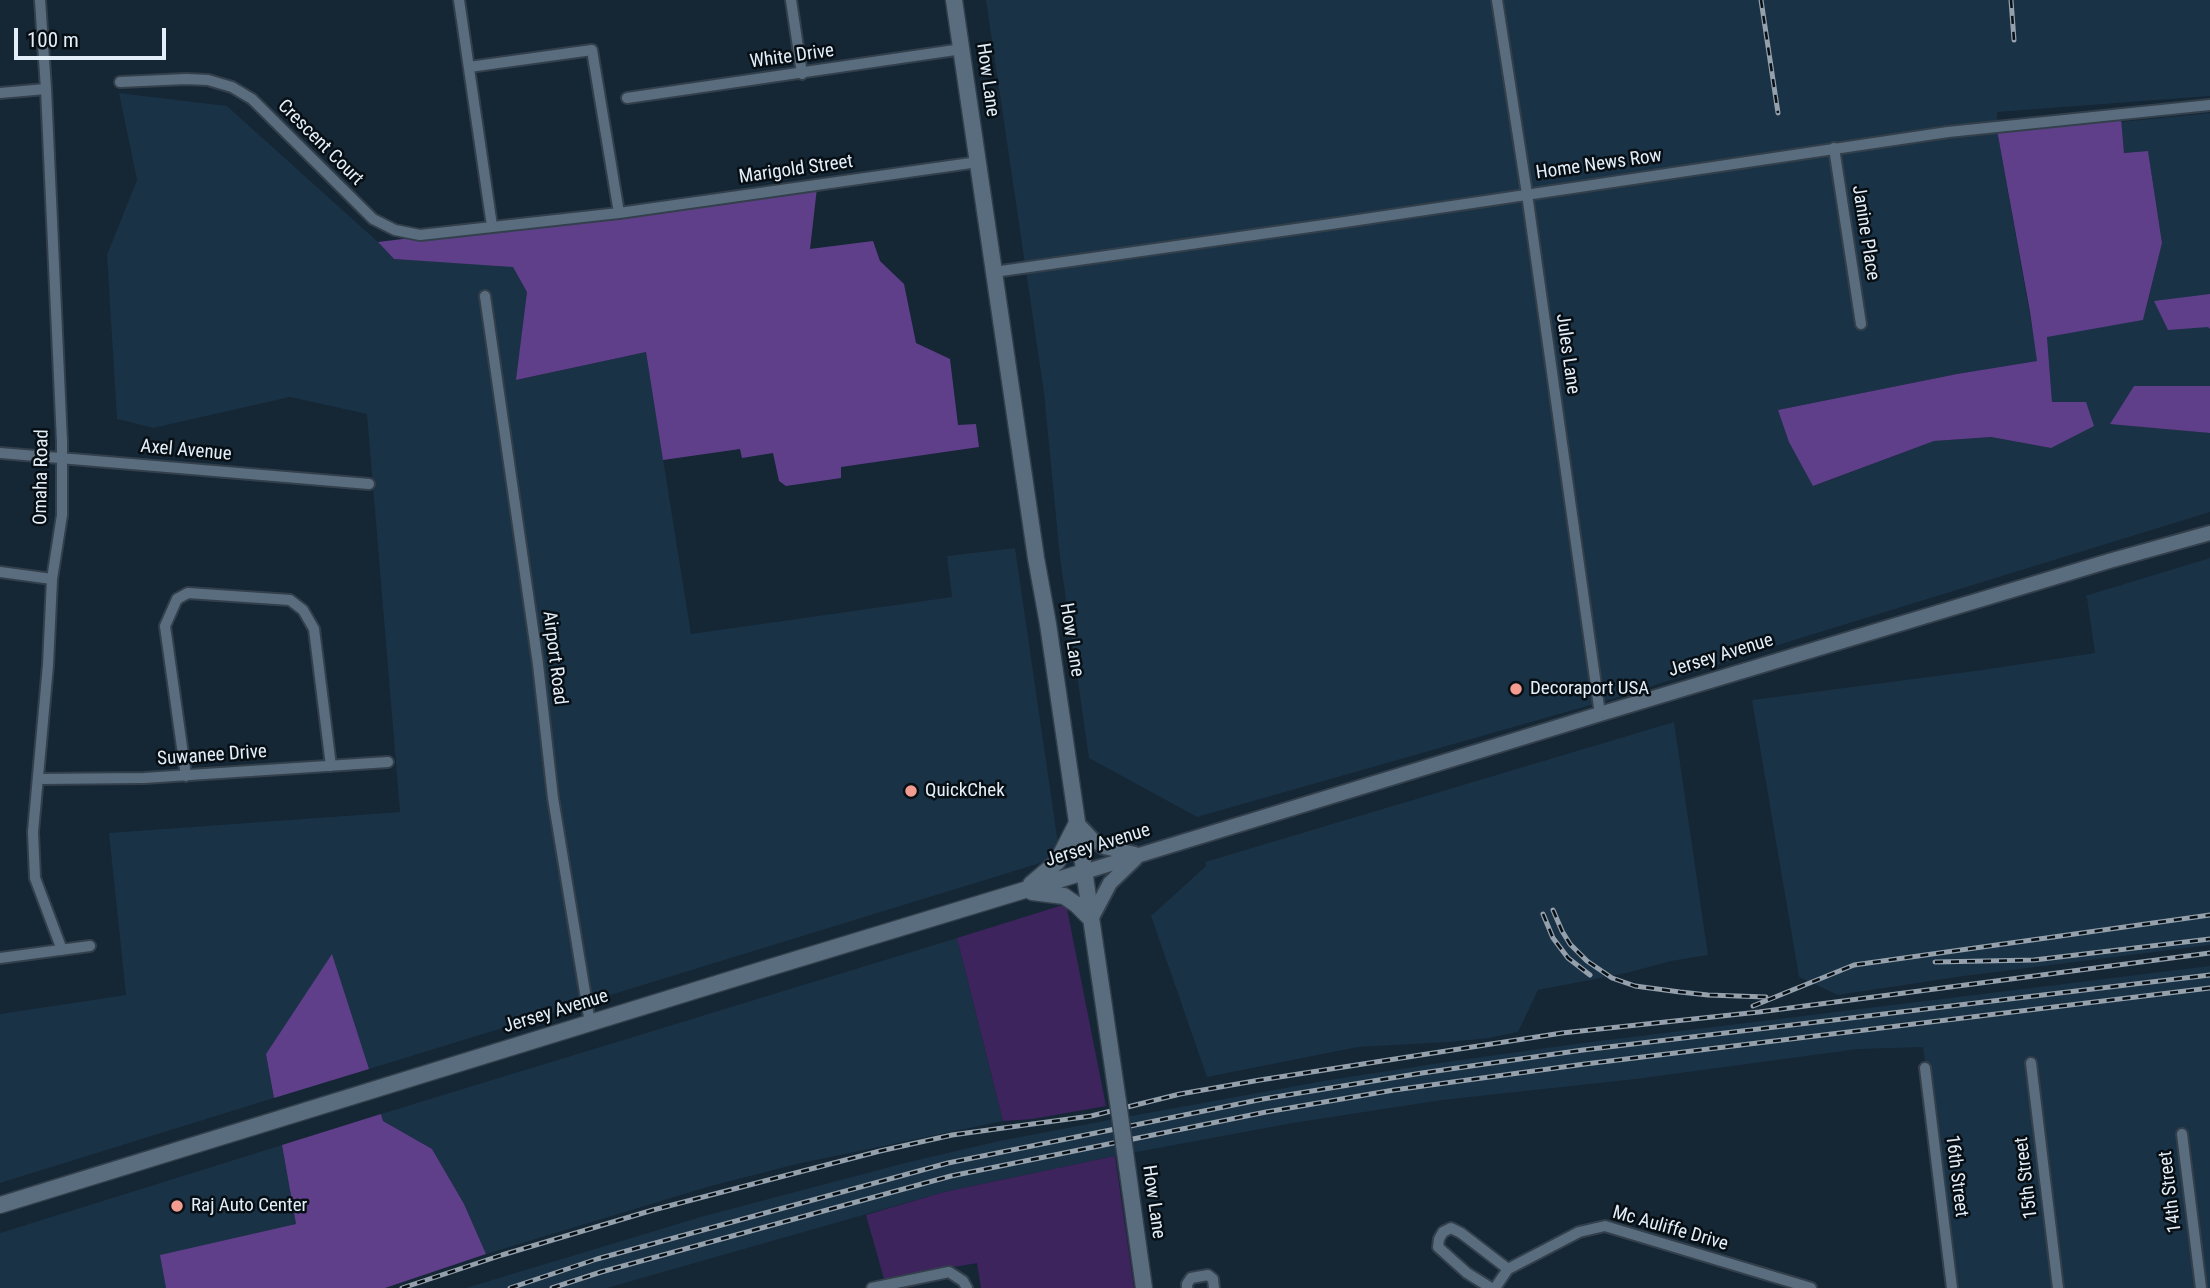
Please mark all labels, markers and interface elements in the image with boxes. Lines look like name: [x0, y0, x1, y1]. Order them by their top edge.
scale bar: [18, 14, 170, 58]
text: 100 m: [27, 28, 79, 52]
street label: White Drive: [748, 40, 836, 74]
street label: How Lane: [971, 42, 1003, 118]
street label: Crescent Court: [272, 95, 368, 191]
street label: Home News Row: [1535, 145, 1663, 185]
street label: Marigold Street: [737, 151, 855, 189]
street label: Janine Place: [1846, 184, 1884, 282]
street label: Jules Lane: [1550, 312, 1584, 396]
street label: Omaha Road: [30, 429, 54, 525]
street label: Axel Avenue: [139, 436, 233, 466]
street label: How Lane: [1054, 602, 1088, 678]
street label: Airport Road: [537, 610, 571, 706]
street label: Jersey Avenue: [1666, 629, 1776, 683]
place label: Decoraport USA: [1530, 678, 1649, 700]
marker: Decoraport USA: [1508, 681, 1524, 697]
street label: Suwanee Drive: [156, 741, 268, 771]
place label: QuickChek: [925, 780, 1005, 802]
marker: QuickChek: [903, 783, 919, 799]
street label: Jersey Avenue: [1043, 819, 1153, 873]
street label: Jersey Avenue: [501, 985, 611, 1039]
street label: 16th Street: [1940, 1134, 1972, 1218]
street label: 15th Street: [2011, 1136, 2043, 1220]
street label: 14th Street: [2155, 1150, 2187, 1234]
street label: How Lane: [1137, 1164, 1169, 1240]
place label: Raj Auto Center: [191, 1195, 307, 1217]
marker: Raj Auto Center: [169, 1198, 185, 1214]
street label: Mc Auliffe Drive: [1610, 1202, 1730, 1256]

